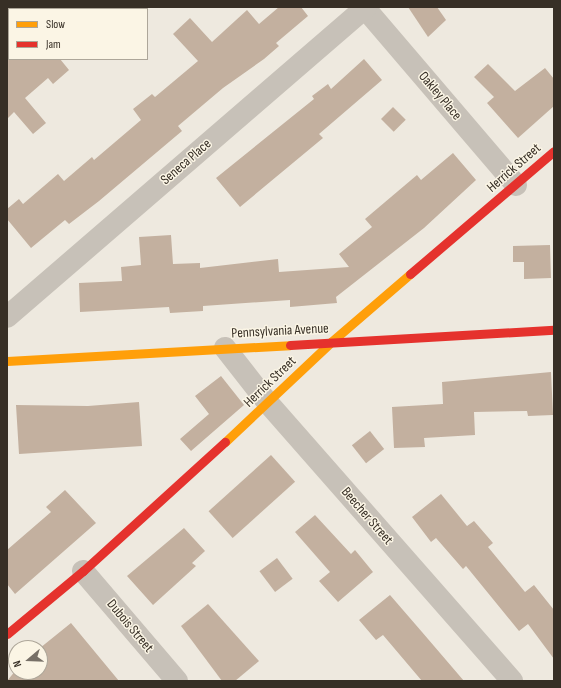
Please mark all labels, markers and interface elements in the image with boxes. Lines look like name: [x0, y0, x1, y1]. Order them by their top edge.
legend: [8, 8, 148, 60]
text: Slow: [46, 17, 65, 32]
text: Jam: [46, 37, 61, 52]
street label: Oakley Place: [415, 68, 465, 124]
street label: Seneca Place: [157, 136, 215, 188]
street label: Herrick Street: [484, 140, 544, 196]
street label: Pennsylvania Avenue: [231, 320, 329, 342]
street label: Herrick Street: [240, 353, 300, 411]
street label: Beecher Street: [338, 484, 396, 548]
street label: Dubois Street: [103, 596, 157, 656]
north arrow: [8, 640, 48, 680]
text: N: [10, 659, 24, 669]

